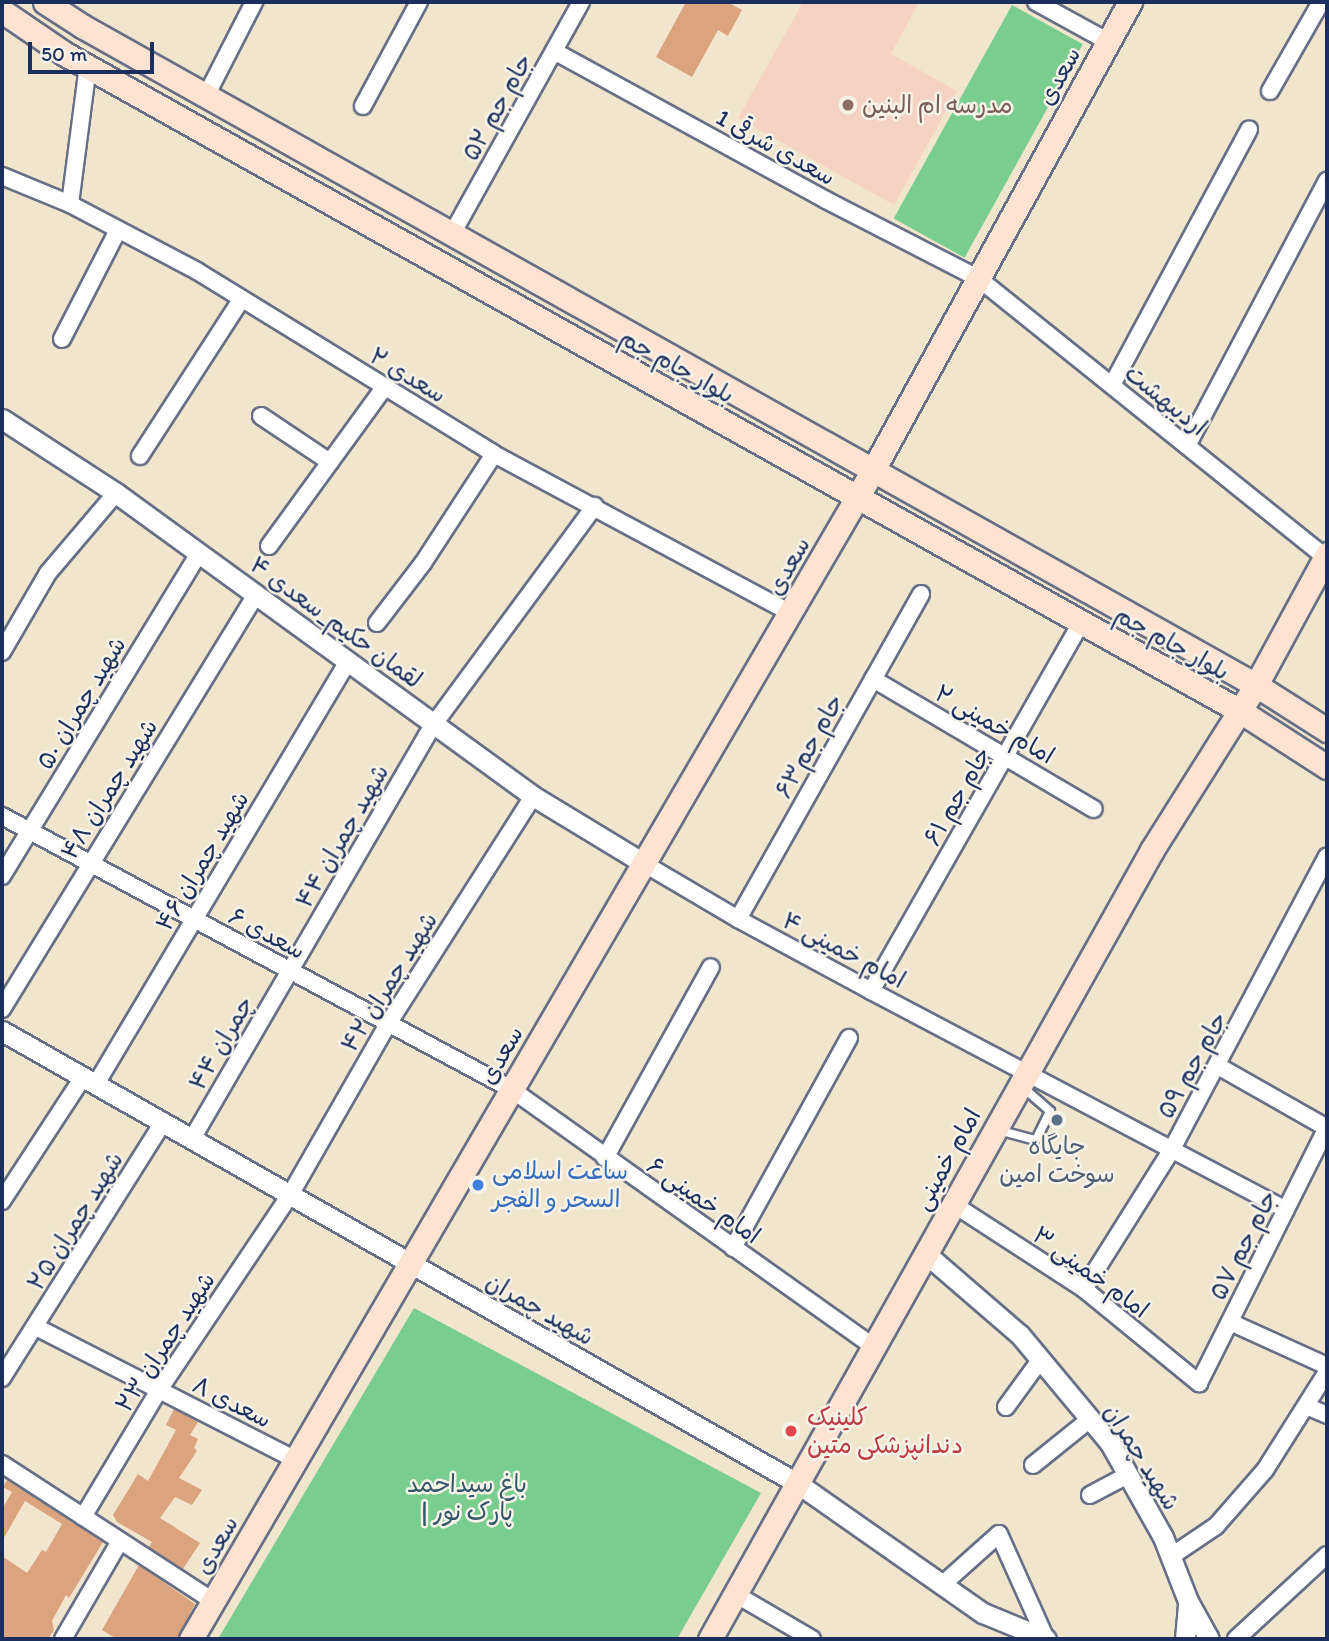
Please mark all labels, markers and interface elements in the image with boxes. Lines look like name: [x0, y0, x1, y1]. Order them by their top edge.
scale bar: [32, 28, 158, 72]
text: 50 m: [41, 41, 87, 66]
street label: سعدی: [1031, 42, 1087, 110]
street label: جام جم ۵۲: [456, 48, 538, 166]
place label: مدرسه ام البنین: [862, 91, 1013, 119]
marker: مدرسه ام البنین: [840, 97, 856, 113]
street label: سعدی شرقی 1: [711, 103, 841, 191]
street label: بلوار جام جم: [615, 323, 739, 409]
street label: سعدی ۲: [365, 341, 451, 409]
street label: اردیبهشت: [1119, 358, 1213, 442]
street label: سعدی: [760, 532, 816, 600]
street label: لقمان حکیم_سعدی ۴: [244, 550, 428, 694]
street label: بلوار جام جم: [1110, 600, 1234, 686]
street label: شهید چمران ۵۰: [30, 631, 132, 775]
street label: امام خمینی ۲: [930, 678, 1060, 770]
street label: جام جم۶۳: [769, 689, 849, 803]
street label: شهید چمران ۴۸: [54, 714, 164, 864]
street label: جام جم ۶۱: [917, 742, 997, 850]
street label: شهید چمران ۴۴: [289, 759, 395, 913]
street label: شهید چمران ۴۶: [149, 786, 255, 936]
street label: سعدی ۶: [224, 901, 310, 965]
street label: امام خمینی ۴: [777, 906, 911, 994]
street label: شهید چمران ۴۲: [335, 907, 443, 1057]
street label: چمران ۴۴: [183, 991, 259, 1095]
street label: جام جم ۵۹: [1151, 1007, 1233, 1123]
street label: سعدی: [473, 1021, 529, 1089]
street label: امام خمینی: [907, 1103, 987, 1215]
marker: جایگاه سوخت امین: [1049, 1112, 1065, 1128]
place label: جایگاه سوخت امین: [999, 1132, 1115, 1188]
street label: شهید چمران ۲۵: [21, 1146, 129, 1296]
street label: امام خمینی ۶: [642, 1150, 766, 1250]
place label: ساعت اسلامی السحر و الفجر: [492, 1157, 628, 1213]
marker: ساعت اسلامی السحر و الفجر: [470, 1177, 486, 1193]
street label: جام جم ۵۷: [1203, 1185, 1283, 1305]
street label: امام خمینی ۳: [1027, 1220, 1155, 1324]
street label: شهید چمران ۲۳: [109, 1267, 221, 1417]
street label: شهید چمران: [481, 1267, 599, 1351]
street label: سعدی ۸: [188, 1370, 276, 1434]
street label: شهید چمران: [1098, 1399, 1186, 1515]
place label: کلینیک دندانپزشکی متین: [807, 1403, 963, 1459]
marker: کلینیک دندانپزشکی متین: [781, 1421, 801, 1441]
park label: باغ سیداحمد | پارک نور: [407, 1470, 527, 1526]
street label: سعدی: [188, 1511, 244, 1579]

